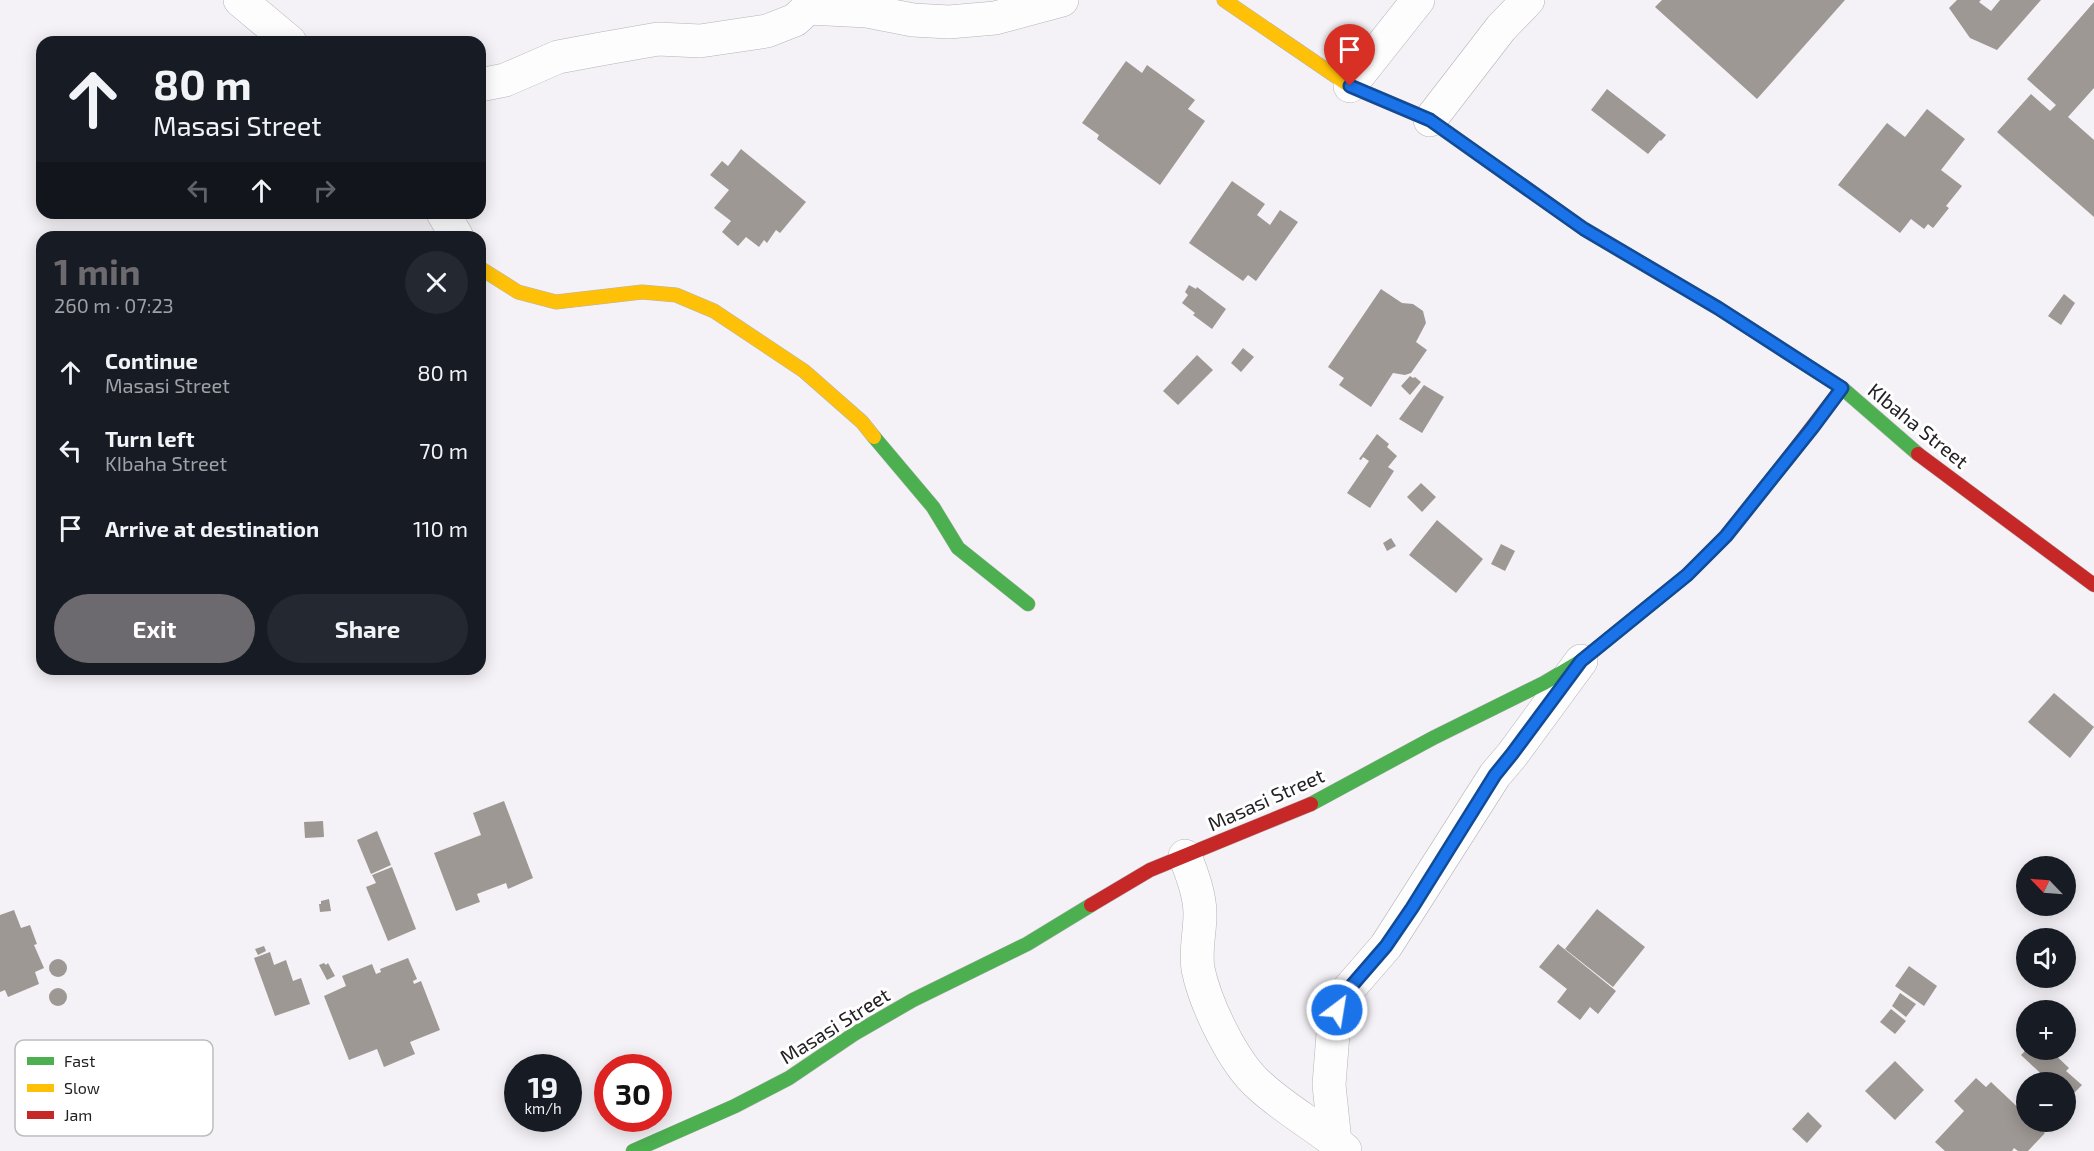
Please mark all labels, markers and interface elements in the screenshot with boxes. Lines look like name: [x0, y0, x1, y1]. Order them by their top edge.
pin: [1324, 24, 1375, 86]
icon: arrive: [1333, 33, 1366, 66]
text: 80 m: [153, 58, 252, 108]
icon: ahead: [54, 60, 132, 138]
text: Masasi Street: [153, 109, 322, 141]
icon: left: [182, 174, 215, 207]
icon: ahead: [245, 174, 278, 207]
icon: right: [308, 174, 341, 207]
text: 1 min: [54, 249, 141, 292]
button: close: [405, 251, 468, 314]
text: 260 m · 07:23: [54, 293, 174, 317]
text: Continue: [105, 347, 198, 373]
icon: ahead: [54, 356, 87, 389]
text: 80 m: [417, 359, 468, 385]
text: Masasi Street: [105, 373, 230, 397]
street label: KIbaha Street: [1864, 377, 1974, 473]
text: Turn left: [105, 425, 194, 451]
icon: left: [54, 434, 87, 467]
text: 70 m: [419, 437, 468, 463]
text: KIbaha Street: [105, 451, 227, 475]
icon: arrive: [54, 512, 87, 545]
text: Arrive at destination: [105, 515, 319, 541]
text: 110 m: [413, 515, 468, 541]
button: Exit: [54, 594, 255, 663]
button: Share: [267, 594, 468, 663]
street label: Masasi Street: [1204, 763, 1328, 835]
north arrow: [2016, 856, 2076, 916]
map controls: [2016, 856, 2076, 1132]
button: sound: [2016, 928, 2076, 988]
position arrow: [1305, 978, 1369, 1042]
street label: Masasi Street: [775, 982, 894, 1068]
button: +: [2016, 1000, 2076, 1060]
legend: [15, 1040, 213, 1136]
text: Fast: [64, 1051, 95, 1070]
speed limit sign: 30: [594, 1054, 672, 1132]
text: 19: [528, 1068, 558, 1104]
button: −: [2016, 1072, 2076, 1132]
text: Slow: [64, 1078, 100, 1097]
text: km/h: [524, 1099, 562, 1117]
text: Jam: [64, 1105, 92, 1124]

